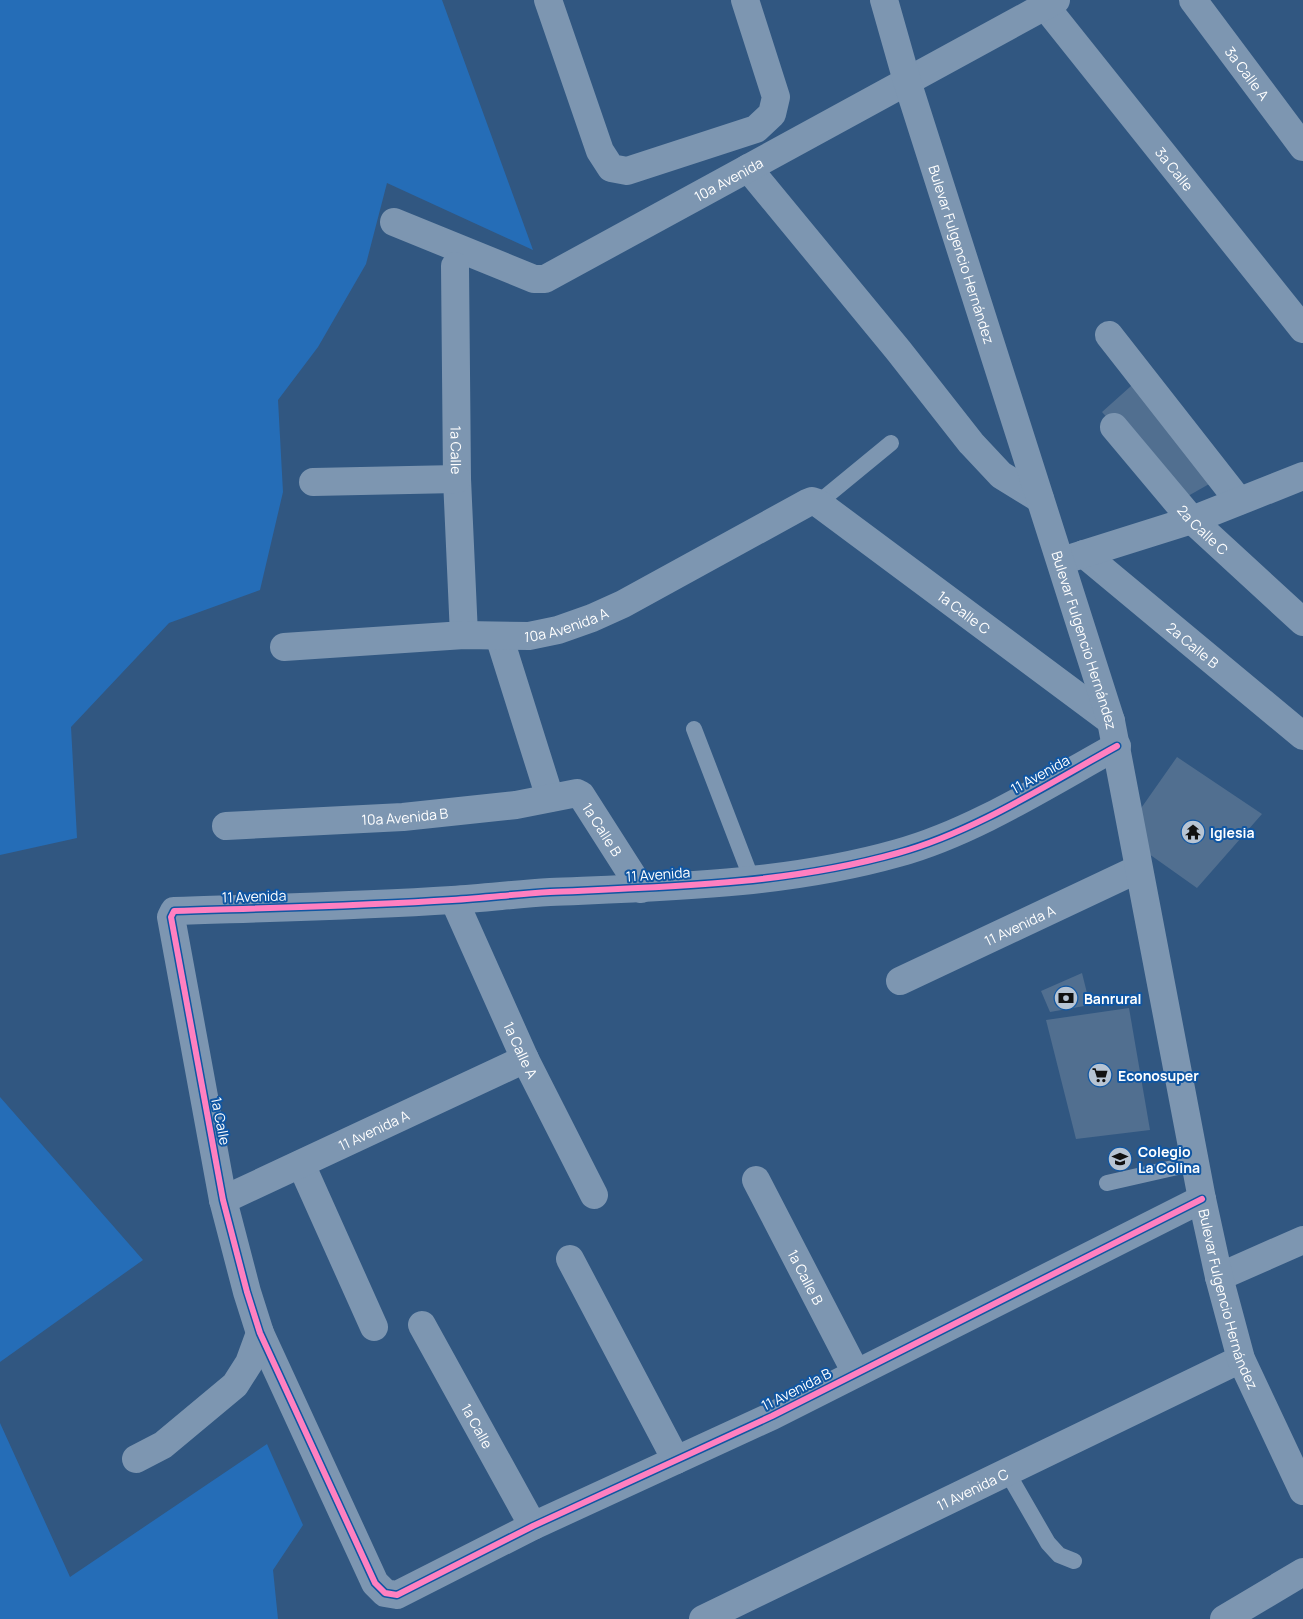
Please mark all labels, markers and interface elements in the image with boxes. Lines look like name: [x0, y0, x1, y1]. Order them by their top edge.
street label: 3a Calle A: [1221, 42, 1274, 104]
street label: 3a Calle: [1152, 143, 1198, 194]
street label: 10a Avenida: [691, 153, 766, 205]
street label: Bulevar Fulgencio Hernández: [925, 162, 1000, 346]
street label: 1a Calle: [447, 426, 466, 474]
street label: 2a Calle C: [1174, 501, 1233, 559]
street label: Bulevar Fulgencio Hernández: [1048, 548, 1122, 731]
street label: 1a Calle C: [934, 586, 995, 638]
street label: 10a Avenida A: [524, 603, 611, 646]
street label: 2a Calle B: [1163, 617, 1224, 672]
street label: 11 Avenida: [1007, 750, 1073, 798]
street label: 1a Calle B: [579, 799, 627, 860]
street label: 10a Avenida B: [361, 803, 449, 829]
temple icon: Iglesia: [1180, 819, 1206, 845]
place label: Iglesia: [1210, 823, 1254, 842]
street label: 11 Avenida: [625, 862, 691, 886]
street label: 11 Avenida: [221, 885, 287, 907]
street label: 11 Avenida A: [981, 900, 1058, 950]
bank icon: Banrural: [1053, 985, 1079, 1011]
place label: Banrural: [1084, 989, 1141, 1008]
street label: 1a Calle A: [500, 1018, 543, 1081]
supermarket icon: Econosuper: [1087, 1062, 1113, 1088]
place label: Econosuper: [1118, 1066, 1199, 1085]
street label: 1a Calle: [207, 1095, 235, 1147]
street label: 11 Avenida A: [335, 1105, 412, 1155]
place label: Colegio La Colina: [1138, 1142, 1200, 1177]
school or university icon: Colegio La Colina: [1107, 1146, 1133, 1172]
street label: Bulevar Fulgencio Hernández: [1195, 1207, 1263, 1392]
street label: 1a Calle B: [784, 1246, 829, 1308]
street label: 11 Avenida B: [758, 1363, 834, 1415]
street label: 1a Calle: [458, 1400, 498, 1452]
street label: 11 Avenida C: [933, 1464, 1011, 1514]

